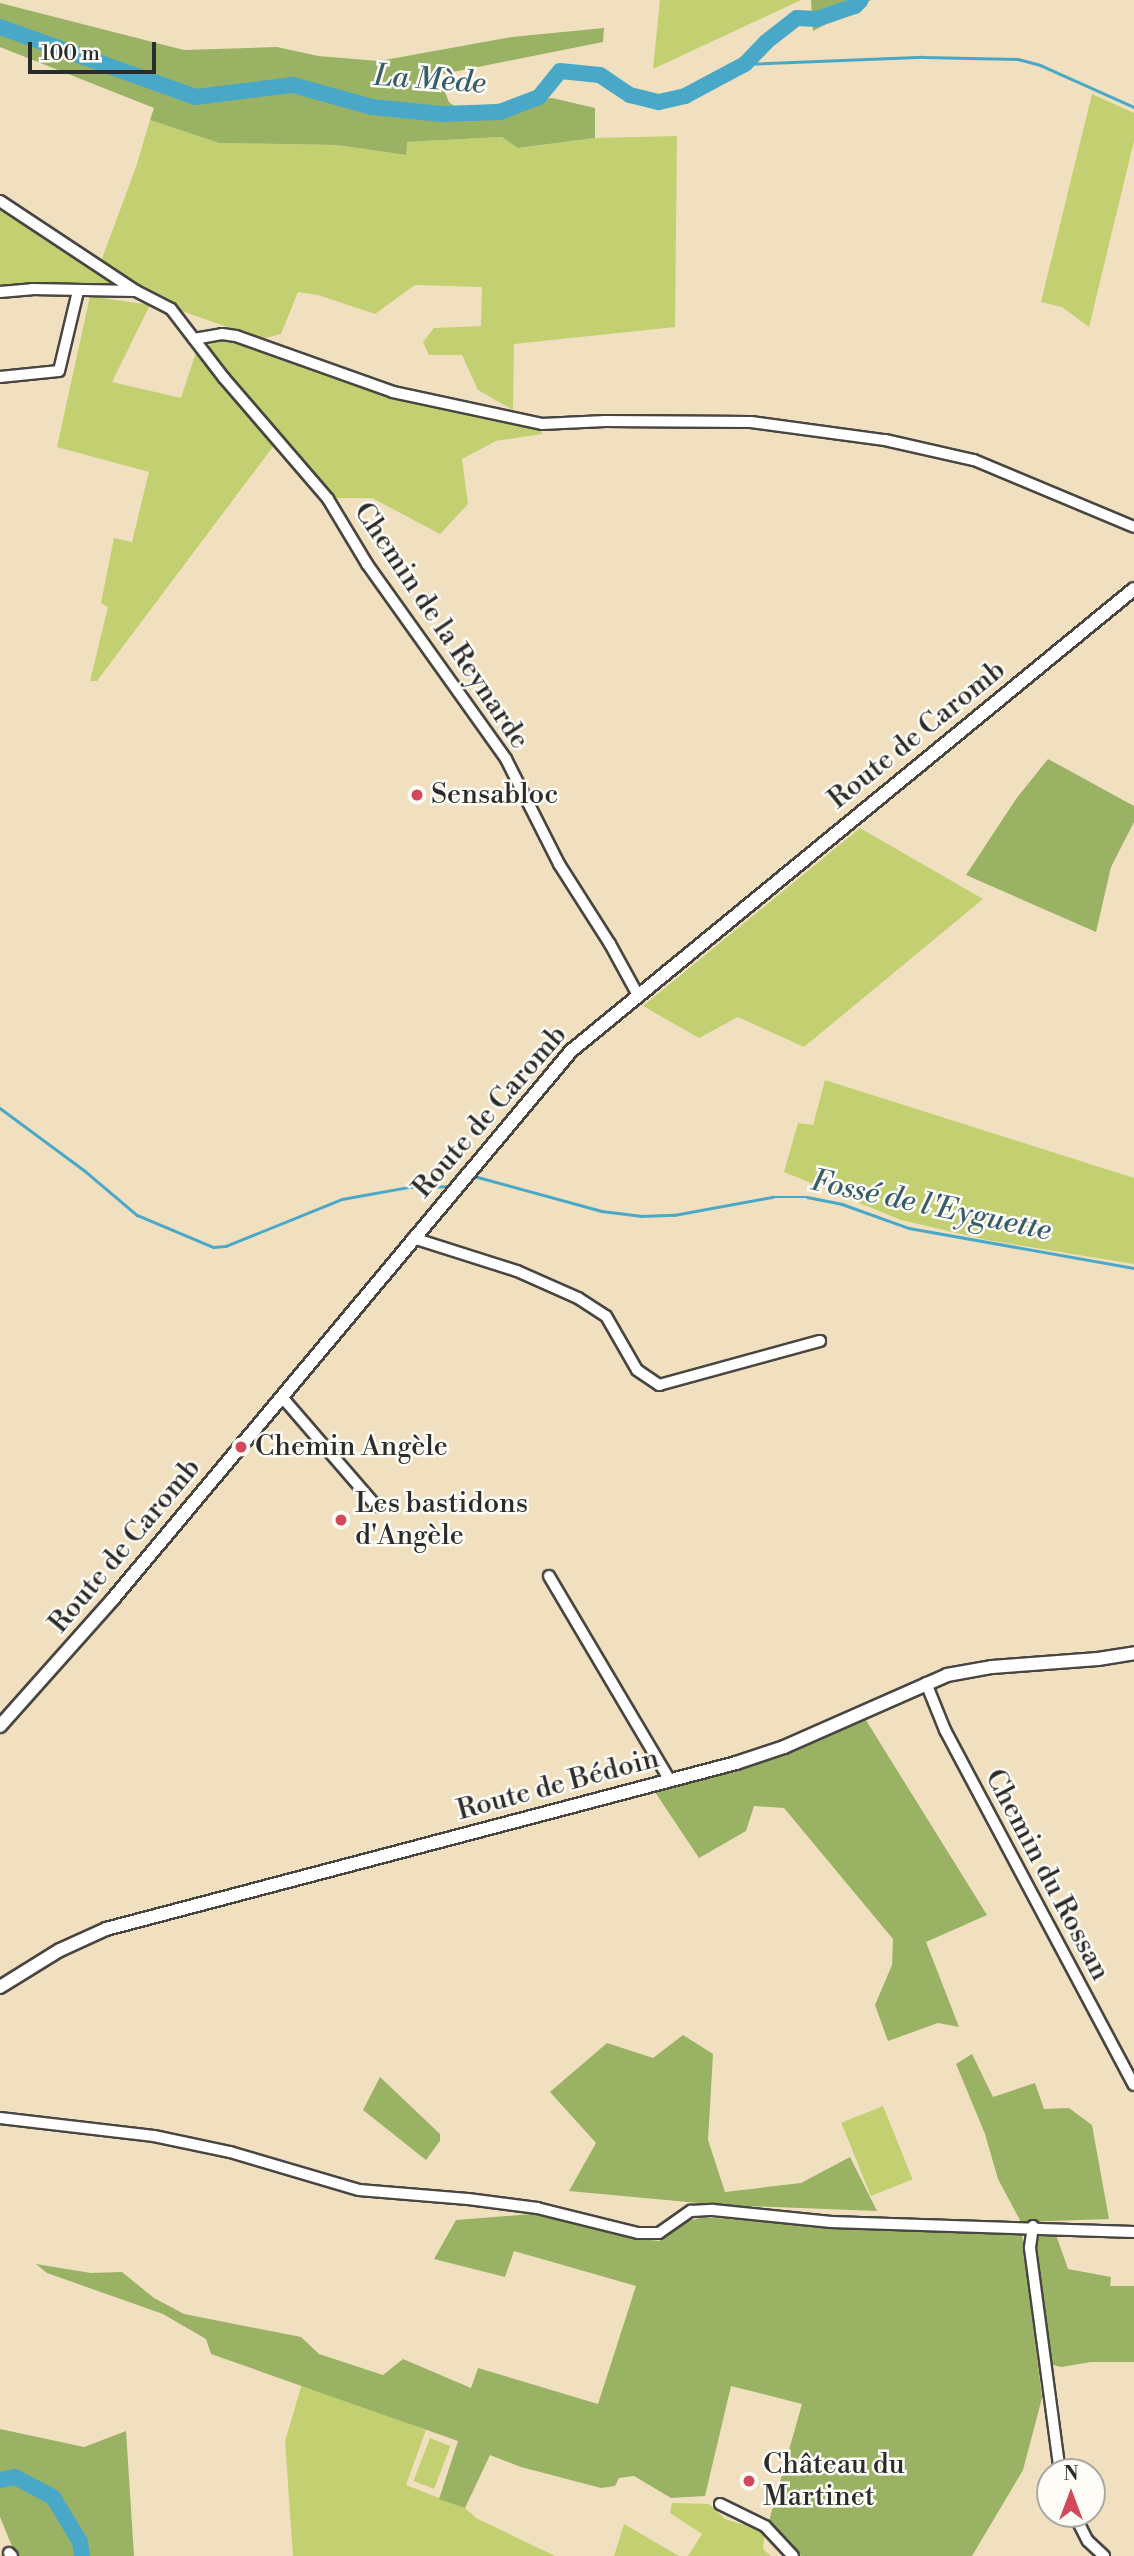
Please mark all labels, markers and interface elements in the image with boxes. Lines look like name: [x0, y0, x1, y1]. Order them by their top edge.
scale bar: [32, 28, 159, 72]
text: 100 m: [41, 41, 100, 67]
water label: La Mède: [373, 58, 487, 102]
street label: Chemin de la Reynarde: [346, 496, 536, 756]
street label: Route de Caromb: [822, 653, 1012, 817]
place label: Sensabloc: [431, 778, 558, 812]
marker: Sensabloc: [409, 787, 425, 803]
street label: Route de Caromb: [406, 1019, 574, 1205]
water label: Fossé de l'Eyguette: [808, 1163, 1054, 1249]
place label: Chemin Angèle: [255, 1430, 448, 1464]
marker: Chemin Angèle: [233, 1439, 249, 1455]
street label: Route de Caromb: [42, 1452, 208, 1640]
place label: Les bastidons d'Angèle: [355, 1487, 528, 1553]
marker: Les bastidons d'Angèle: [333, 1512, 349, 1528]
street label: Route de Bédoin: [453, 1742, 663, 1828]
street label: Chemin du Rossan: [977, 1764, 1117, 1986]
place label: Château du Martinet: [763, 2448, 905, 2514]
north arrow: [1036, 2458, 1106, 2528]
text: N: [1063, 2462, 1079, 2486]
marker: Château du Martinet: [741, 2473, 757, 2489]

